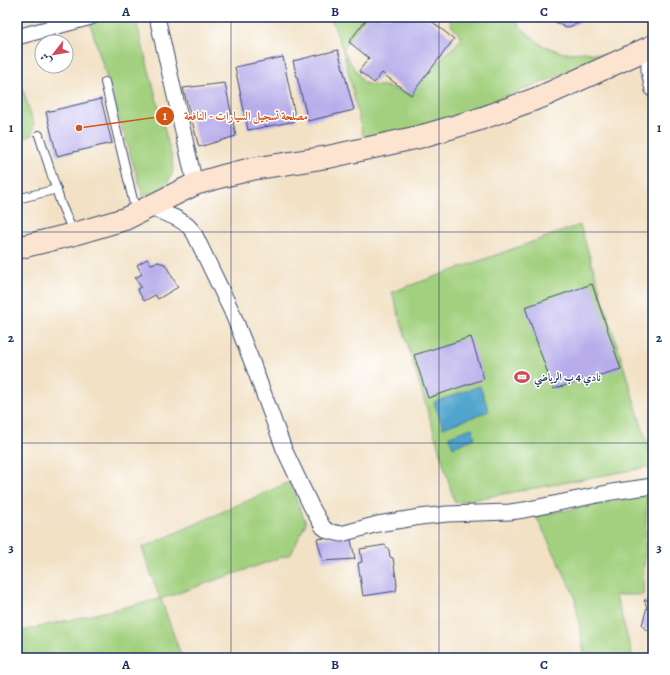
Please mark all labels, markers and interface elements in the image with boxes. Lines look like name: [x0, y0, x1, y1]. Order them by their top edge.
text: A: [121, 3, 131, 20]
text: B: [331, 3, 339, 20]
text: C: [540, 3, 548, 20]
north arrow: [34, 34, 74, 74]
text: ش: [37, 50, 55, 67]
callout: مصلحة تسجيل السيارات - النافعة: [155, 104, 316, 128]
text: 1: [163, 108, 168, 124]
text: مصلحة تسجيل السيارات - النافعة: [184, 108, 308, 124]
text: 1: [9, 119, 14, 136]
text: 1: [657, 119, 662, 136]
text: 2: [8, 329, 15, 346]
text: 2: [656, 329, 663, 346]
sports icon: نادي 4 ب الرياضي: [513, 368, 531, 386]
place label: نادي 4 ب الرياضي: [534, 370, 601, 388]
text: 3: [8, 539, 14, 556]
text: 3: [656, 539, 662, 556]
text: A: [121, 656, 131, 673]
text: B: [331, 656, 339, 673]
text: C: [540, 656, 548, 673]

